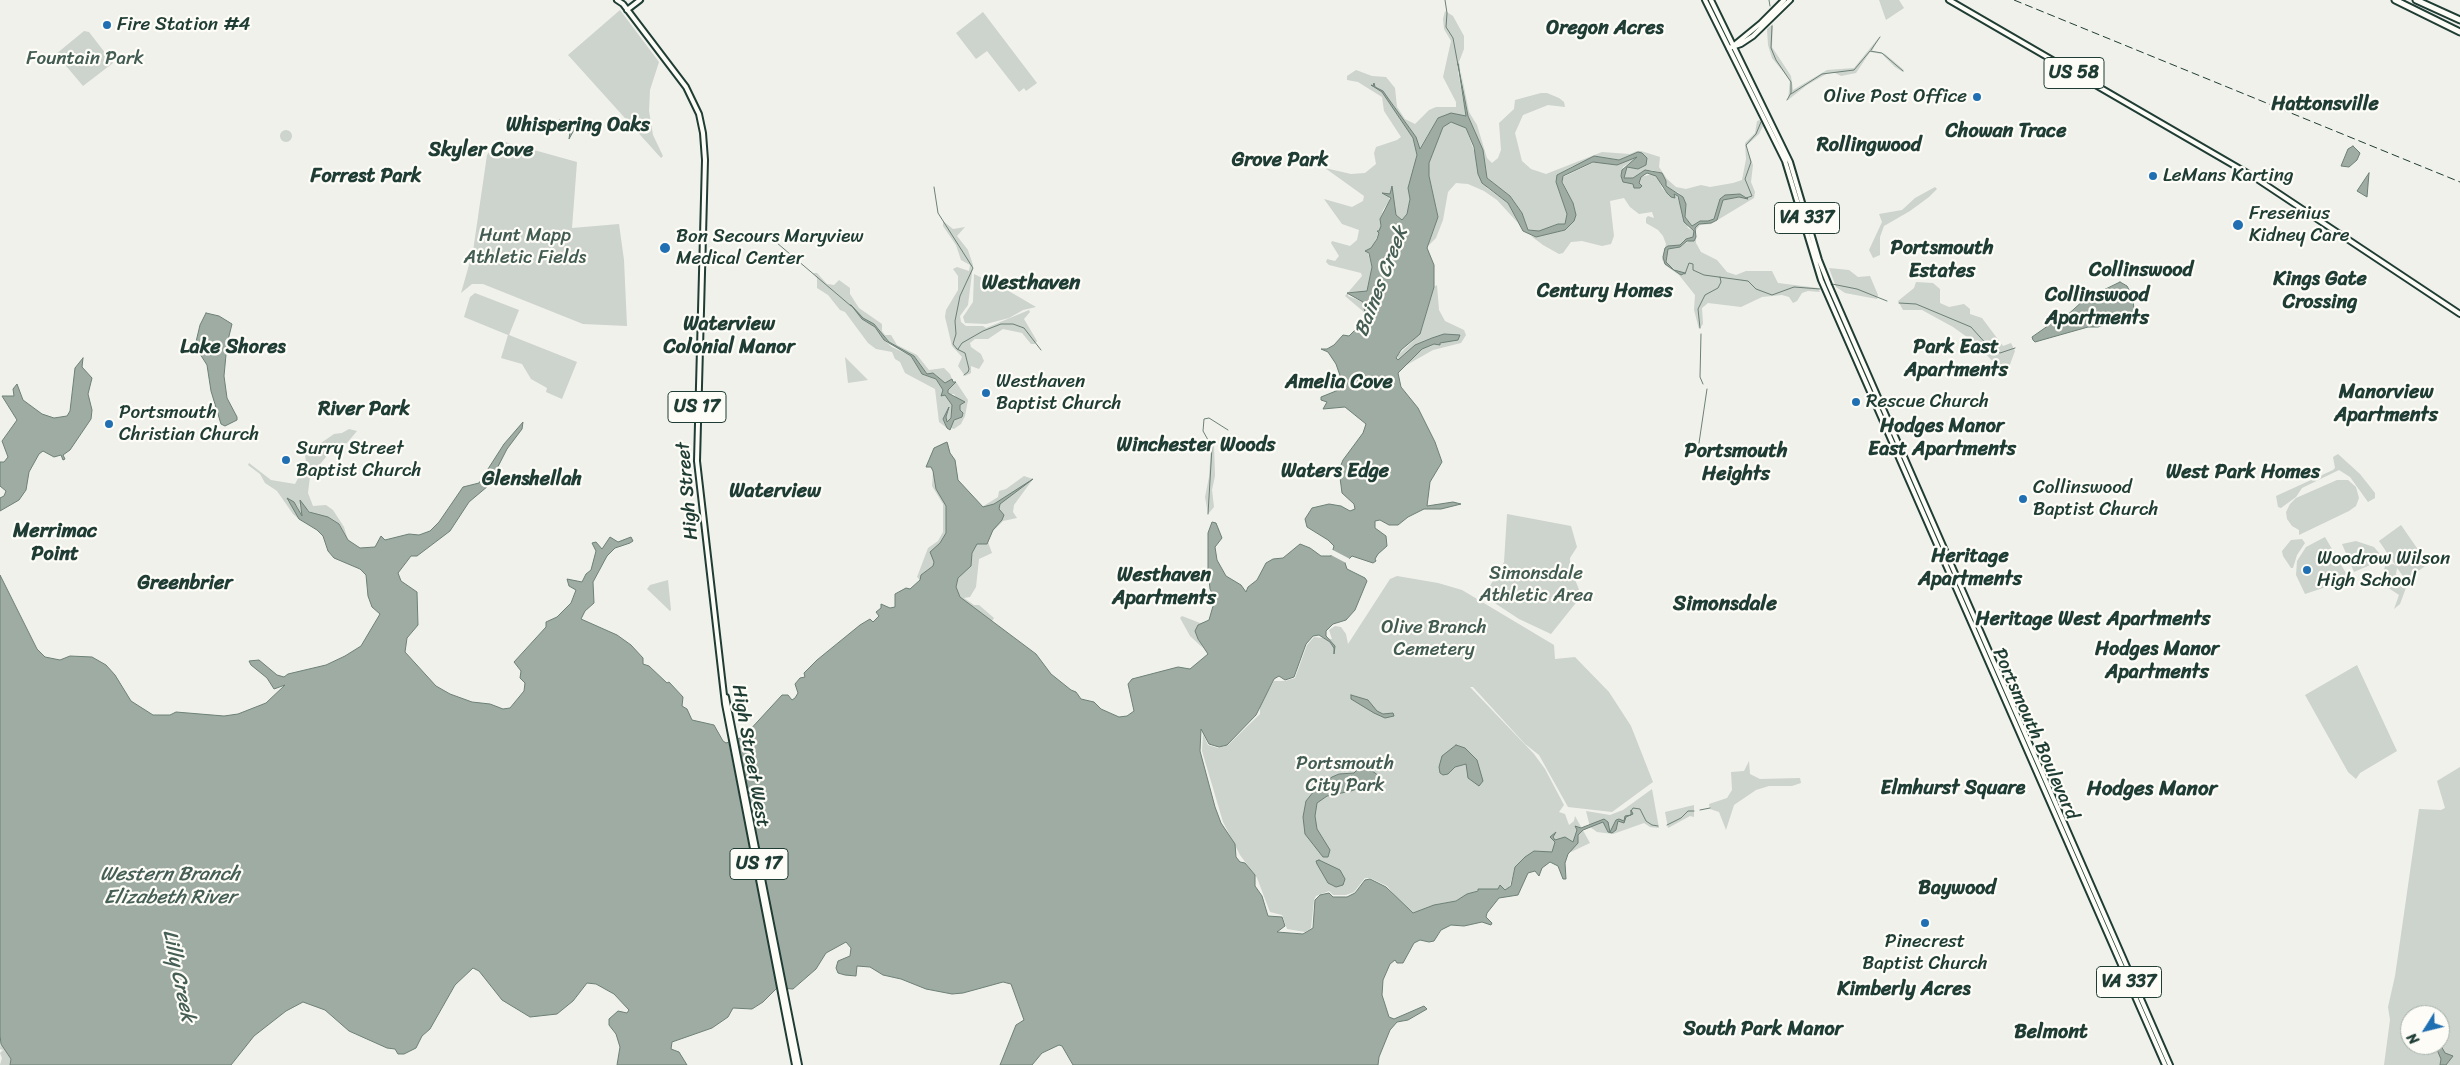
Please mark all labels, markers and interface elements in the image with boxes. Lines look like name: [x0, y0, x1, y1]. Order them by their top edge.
place label: Fire Station #4: [117, 14, 250, 36]
district label: Oregon Acres: [1546, 17, 1664, 41]
marker: Fire Station #4: [101, 19, 113, 31]
park label: Fountain Park: [26, 48, 144, 70]
road number: US 58: [2044, 58, 2104, 88]
place label: Olive Post Office: [1824, 86, 1967, 108]
marker: Olive Post Office: [1971, 91, 1983, 103]
district label: Hattonsville: [2271, 93, 2379, 117]
district label: Whispering Oaks: [506, 114, 650, 138]
district label: Chowan Trace: [1946, 120, 2066, 144]
district label: Rollingwood: [1817, 134, 1921, 158]
district label: Skyler Cove: [428, 139, 534, 163]
district label: Grove Park: [1232, 149, 1328, 173]
district label: Forrest Park: [311, 165, 421, 189]
place label: LeMans Karting: [2163, 165, 2294, 187]
marker: LeMans Karting: [2147, 170, 2159, 182]
road number: VA 337: [1774, 202, 1840, 234]
place label: Fresenius Kidney Care: [2249, 203, 2349, 247]
marker: Fresenius Kidney Care: [2231, 218, 2245, 232]
water label: Baines Creek: [1350, 224, 1414, 340]
park label: Hunt Mapp Athletic Fields: [464, 225, 586, 269]
place label: Bon Secours Maryview Medical Center: [676, 226, 863, 270]
district label: Portsmouth Estates: [1891, 237, 1993, 284]
marker: Bon Secours Maryview Medical Center: [658, 241, 672, 255]
district label: Collinswood: [2089, 259, 2193, 283]
district label: Kings Gate Crossing: [2273, 268, 2367, 315]
district label: Westhaven: [982, 271, 1080, 297]
district label: Century Homes: [1537, 280, 1673, 304]
district label: Collinswood Apartments: [2045, 284, 2149, 331]
district label: Waterview Colonial Manor: [663, 313, 795, 360]
district label: Lake Shores: [180, 336, 286, 360]
district label: Park East Apartments: [1904, 336, 2008, 383]
place label: Westhaven Baptist Church: [996, 371, 1121, 415]
district label: Amelia Cove: [1285, 371, 1393, 395]
district label: Manorview Apartments: [2334, 381, 2438, 428]
marker: Westhaven Baptist Church: [980, 387, 992, 399]
place label: Rescue Church: [1866, 391, 1989, 413]
road number: US 17: [668, 392, 726, 422]
marker: Rescue Church: [1850, 396, 1862, 408]
district label: River Park: [318, 398, 410, 422]
place label: Portsmouth Christian Church: [119, 402, 259, 446]
district label: Hodges Manor East Apartments: [1868, 415, 2016, 462]
marker: Portsmouth Christian Church: [103, 418, 115, 430]
district label: Winchester Woods: [1117, 434, 1275, 458]
place label: Surry Street Baptist Church: [296, 438, 421, 482]
district label: Portsmouth Heights: [1685, 440, 1787, 487]
street label: High Street: [672, 441, 704, 541]
marker: Surry Street Baptist Church: [280, 454, 292, 466]
district label: Waters Edge: [1281, 460, 1389, 484]
district label: West Park Homes: [2166, 461, 2320, 485]
district label: Glenshellah: [482, 468, 582, 492]
place label: Collinswood Baptist Church: [2033, 477, 2158, 521]
district label: Waterview: [729, 480, 821, 504]
marker: Collinswood Baptist Church: [2017, 493, 2029, 505]
district label: Merrimac Point: [13, 520, 97, 567]
district label: Heritage Apartments: [1918, 545, 2022, 592]
place label: Woodrow Wilson High School: [2317, 548, 2450, 592]
park label: Simonsdale Athletic Area: [1479, 563, 1593, 607]
district label: Westhaven Apartments: [1112, 564, 1216, 611]
marker: Woodrow Wilson High School: [2301, 564, 2313, 576]
district label: Greenbrier: [138, 572, 232, 596]
district label: Simonsdale: [1673, 592, 1777, 618]
district label: Heritage West Apartments: [1975, 608, 2211, 632]
park label: Olive Branch Cemetery: [1381, 617, 1487, 661]
district label: Hodges Manor Apartments: [2095, 638, 2219, 685]
street label: Portsmouth Boulevard: [1987, 645, 2083, 823]
street label: High Street West: [726, 683, 774, 829]
park label: Portsmouth City Park: [1296, 753, 1394, 797]
district label: Elmhurst Square: [1881, 777, 2025, 801]
district label: Hodges Manor: [2087, 777, 2217, 803]
road number: US 17: [730, 849, 788, 880]
water label: Western Branch Elizabeth River: [100, 863, 240, 910]
district label: Baywood: [1918, 877, 1996, 901]
marker: Pinecrest Baptist Church: [1919, 917, 1931, 929]
water label: Lilly Creek: [157, 928, 199, 1024]
place label: Pinecrest Baptist Church: [1862, 931, 1988, 975]
road number: VA 337: [2096, 966, 2162, 998]
district label: Kimberly Acres: [1837, 978, 1971, 1002]
north arrow: [2400, 1005, 2450, 1055]
district label: South Park Manor: [1683, 1018, 1843, 1042]
district label: Belmont: [2014, 1021, 2088, 1045]
text: N: [2400, 1027, 2426, 1050]

